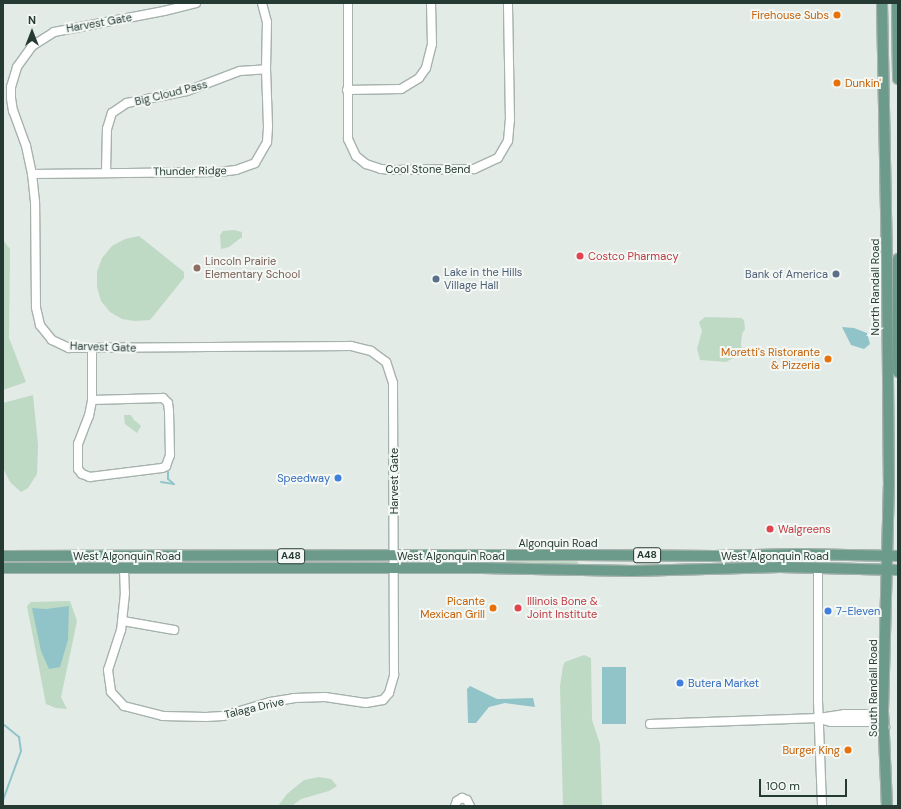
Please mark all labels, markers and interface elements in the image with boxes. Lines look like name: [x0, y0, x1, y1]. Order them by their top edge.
place label: Firehouse Subs: [751, 8, 829, 22]
marker: Firehouse Subs: [832, 10, 842, 20]
street label: Harvest Gate: [65, 11, 133, 35]
north arrow: [12, 12, 52, 52]
text: N: [28, 13, 36, 27]
place label: Dunkin': [845, 76, 881, 90]
street label: Big Cloud Pass: [133, 78, 209, 108]
marker: Dunkin': [832, 78, 842, 88]
street label: Cool Stone Bend: [386, 162, 470, 176]
street label: Thunder Ridge: [153, 164, 227, 178]
street label: North Randall Road: [868, 239, 882, 335]
place label: Costco Pharmacy: [588, 249, 679, 263]
marker: Costco Pharmacy: [575, 251, 585, 261]
place label: Lincoln Prairie Elementary School: [205, 255, 300, 281]
marker: Lincoln Prairie Elementary School: [192, 263, 202, 273]
place label: Lake in the Hills Village Hall: [444, 266, 522, 292]
place label: Bank of America: [745, 267, 828, 281]
marker: Bank of America: [831, 269, 841, 279]
marker: Lake in the Hills Village Hall: [431, 274, 441, 284]
street label: Harvest Gate: [70, 339, 136, 355]
place label: Moretti's Ristorante & Pizzeria: [721, 346, 820, 372]
marker: Moretti's Ristorante & Pizzeria: [823, 354, 833, 364]
street label: Harvest Gate: [387, 448, 401, 514]
place label: Speedway: [277, 471, 330, 485]
marker: Speedway: [333, 473, 343, 483]
place label: Walgreens: [778, 522, 831, 536]
marker: Walgreens: [765, 524, 775, 534]
street label: Algonquin Road: [518, 536, 598, 550]
road number: A48: [633, 547, 661, 563]
road number: A48: [277, 548, 305, 564]
street label: West Algonquin Road: [73, 549, 181, 563]
street label: West Algonquin Road: [397, 549, 505, 563]
street label: West Algonquin Road: [721, 549, 829, 563]
place label: Picante Mexican Grill: [420, 595, 485, 621]
place label: Illinois Bone & Joint Institute: [527, 595, 598, 621]
marker: Illinois Bone & Joint Institute: [512, 602, 524, 614]
marker: Picante Mexican Grill: [488, 603, 498, 613]
place label: 7-Eleven: [836, 604, 880, 618]
marker: 7-Eleven: [823, 606, 833, 616]
street label: South Randall Road: [866, 639, 880, 737]
place label: Butera Market: [688, 676, 759, 690]
marker: Butera Market: [675, 678, 685, 688]
street label: Talaga Drive: [223, 695, 285, 721]
place label: Burger King: [782, 743, 840, 757]
marker: Burger King: [843, 745, 853, 755]
scale bar: [761, 771, 849, 797]
text: 100 m: [766, 778, 800, 794]

